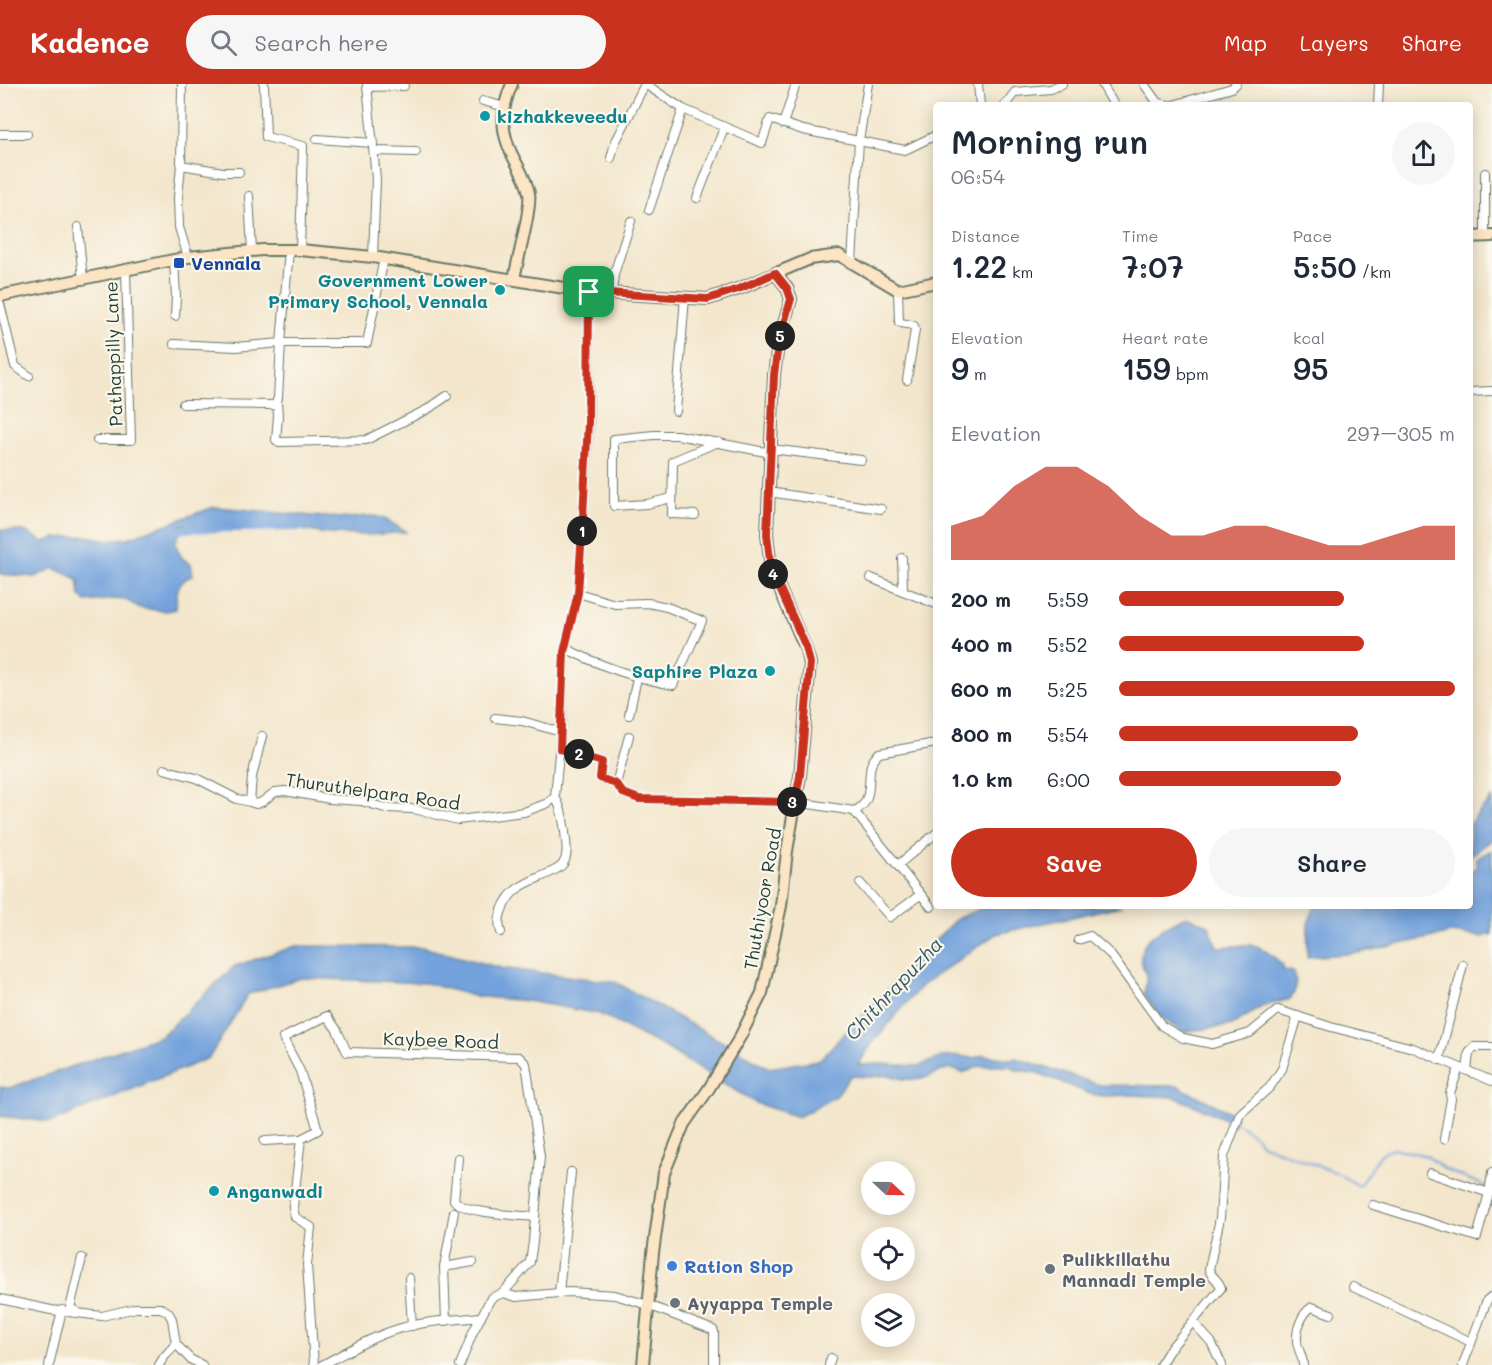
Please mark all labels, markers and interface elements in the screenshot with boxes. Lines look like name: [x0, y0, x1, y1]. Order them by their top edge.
search box: [186, 15, 606, 69]
text: Kadence: [30, 24, 150, 60]
icon: search: [207, 26, 240, 59]
text: Search here: [255, 28, 388, 57]
text: Map: [1224, 29, 1267, 56]
text: Layers: [1300, 29, 1369, 56]
text: Share: [1402, 29, 1462, 56]
place label: kizhakkeveedu: [497, 104, 628, 128]
marker: kizhakkeveedu: [478, 109, 492, 123]
text: Morning run: [951, 119, 1148, 162]
button: share: [1392, 122, 1455, 185]
text: 06:54: [951, 163, 1005, 189]
text: Distance: [951, 225, 1020, 246]
text: Time: [1122, 225, 1158, 246]
text: Pace: [1293, 225, 1332, 246]
text: 1.22: [951, 246, 1007, 286]
text: 7:07: [1122, 246, 1184, 286]
text: 5:50: [1293, 246, 1357, 286]
place label: Vennala: [191, 251, 261, 275]
marker: Vennala: [172, 256, 186, 270]
text: km: [1007, 261, 1033, 282]
text: /km: [1357, 261, 1391, 282]
pin: [563, 266, 614, 317]
place label: Government Lower Primary School, Vennala: [268, 268, 488, 313]
icon: arrive: [572, 275, 605, 308]
street label: Pathappilly Lane: [98, 281, 128, 427]
marker: Government Lower Primary School, Vennala: [493, 283, 507, 297]
pin: 5: [765, 321, 795, 351]
text: 5: [775, 325, 785, 346]
text: Elevation: [951, 327, 1023, 348]
text: Heart rate: [1122, 327, 1208, 348]
text: kcal: [1293, 327, 1325, 348]
text: 9: [951, 348, 969, 388]
text: 159: [1122, 348, 1171, 388]
text: 95: [1293, 348, 1328, 388]
text: m: [969, 363, 987, 384]
text: bpm: [1171, 363, 1209, 384]
text: Elevation: [951, 420, 1041, 446]
text: 297–305 m: [1346, 420, 1455, 446]
pin: 1: [567, 516, 597, 546]
text: 1: [578, 520, 586, 541]
pin: 4: [758, 559, 788, 589]
text: 4: [768, 563, 778, 584]
text: 200 m: [951, 586, 1011, 612]
text: 5:59: [1047, 586, 1088, 612]
text: 400 m: [951, 631, 1012, 657]
text: 5:52: [1047, 631, 1088, 657]
place label: Saphire Plaza: [632, 659, 758, 683]
marker: Saphire Plaza: [763, 664, 777, 678]
text: 600 m: [951, 676, 1012, 702]
text: 5:25: [1047, 676, 1088, 702]
text: 800 m: [951, 721, 1012, 747]
text: 5:54: [1047, 721, 1088, 747]
pin: 2: [564, 739, 594, 769]
text: 2: [575, 743, 583, 764]
text: 1.0 km: [951, 766, 1013, 792]
text: 6:00: [1047, 766, 1090, 792]
street label: Thuruthelpara Road: [284, 767, 462, 815]
pin: 3: [777, 787, 807, 817]
text: 3: [787, 791, 797, 812]
street label: Thuthiyoor Road: [738, 826, 786, 972]
button: Save: [951, 828, 1197, 897]
button: Share: [1209, 828, 1455, 897]
water label: Chithrapuzha: [838, 931, 948, 1045]
street label: Kaybee Road: [383, 1026, 499, 1054]
north arrow: [861, 1161, 915, 1215]
map controls: [861, 1161, 915, 1347]
place label: Anganwadi: [226, 1179, 323, 1203]
marker: Anganwadi: [207, 1184, 221, 1198]
button: locate: [861, 1227, 915, 1281]
place label: Pulikkillathu Mannadi Temple: [1062, 1247, 1206, 1292]
place label: Ration Shop: [684, 1254, 793, 1278]
marker: Ration Shop: [665, 1259, 679, 1273]
marker: Pulikkillathu Mannadi Temple: [1043, 1262, 1057, 1276]
place label: Ayyappa Temple: [687, 1291, 833, 1315]
button: layers: [861, 1293, 915, 1347]
marker: Ayyappa Temple: [668, 1296, 682, 1310]

